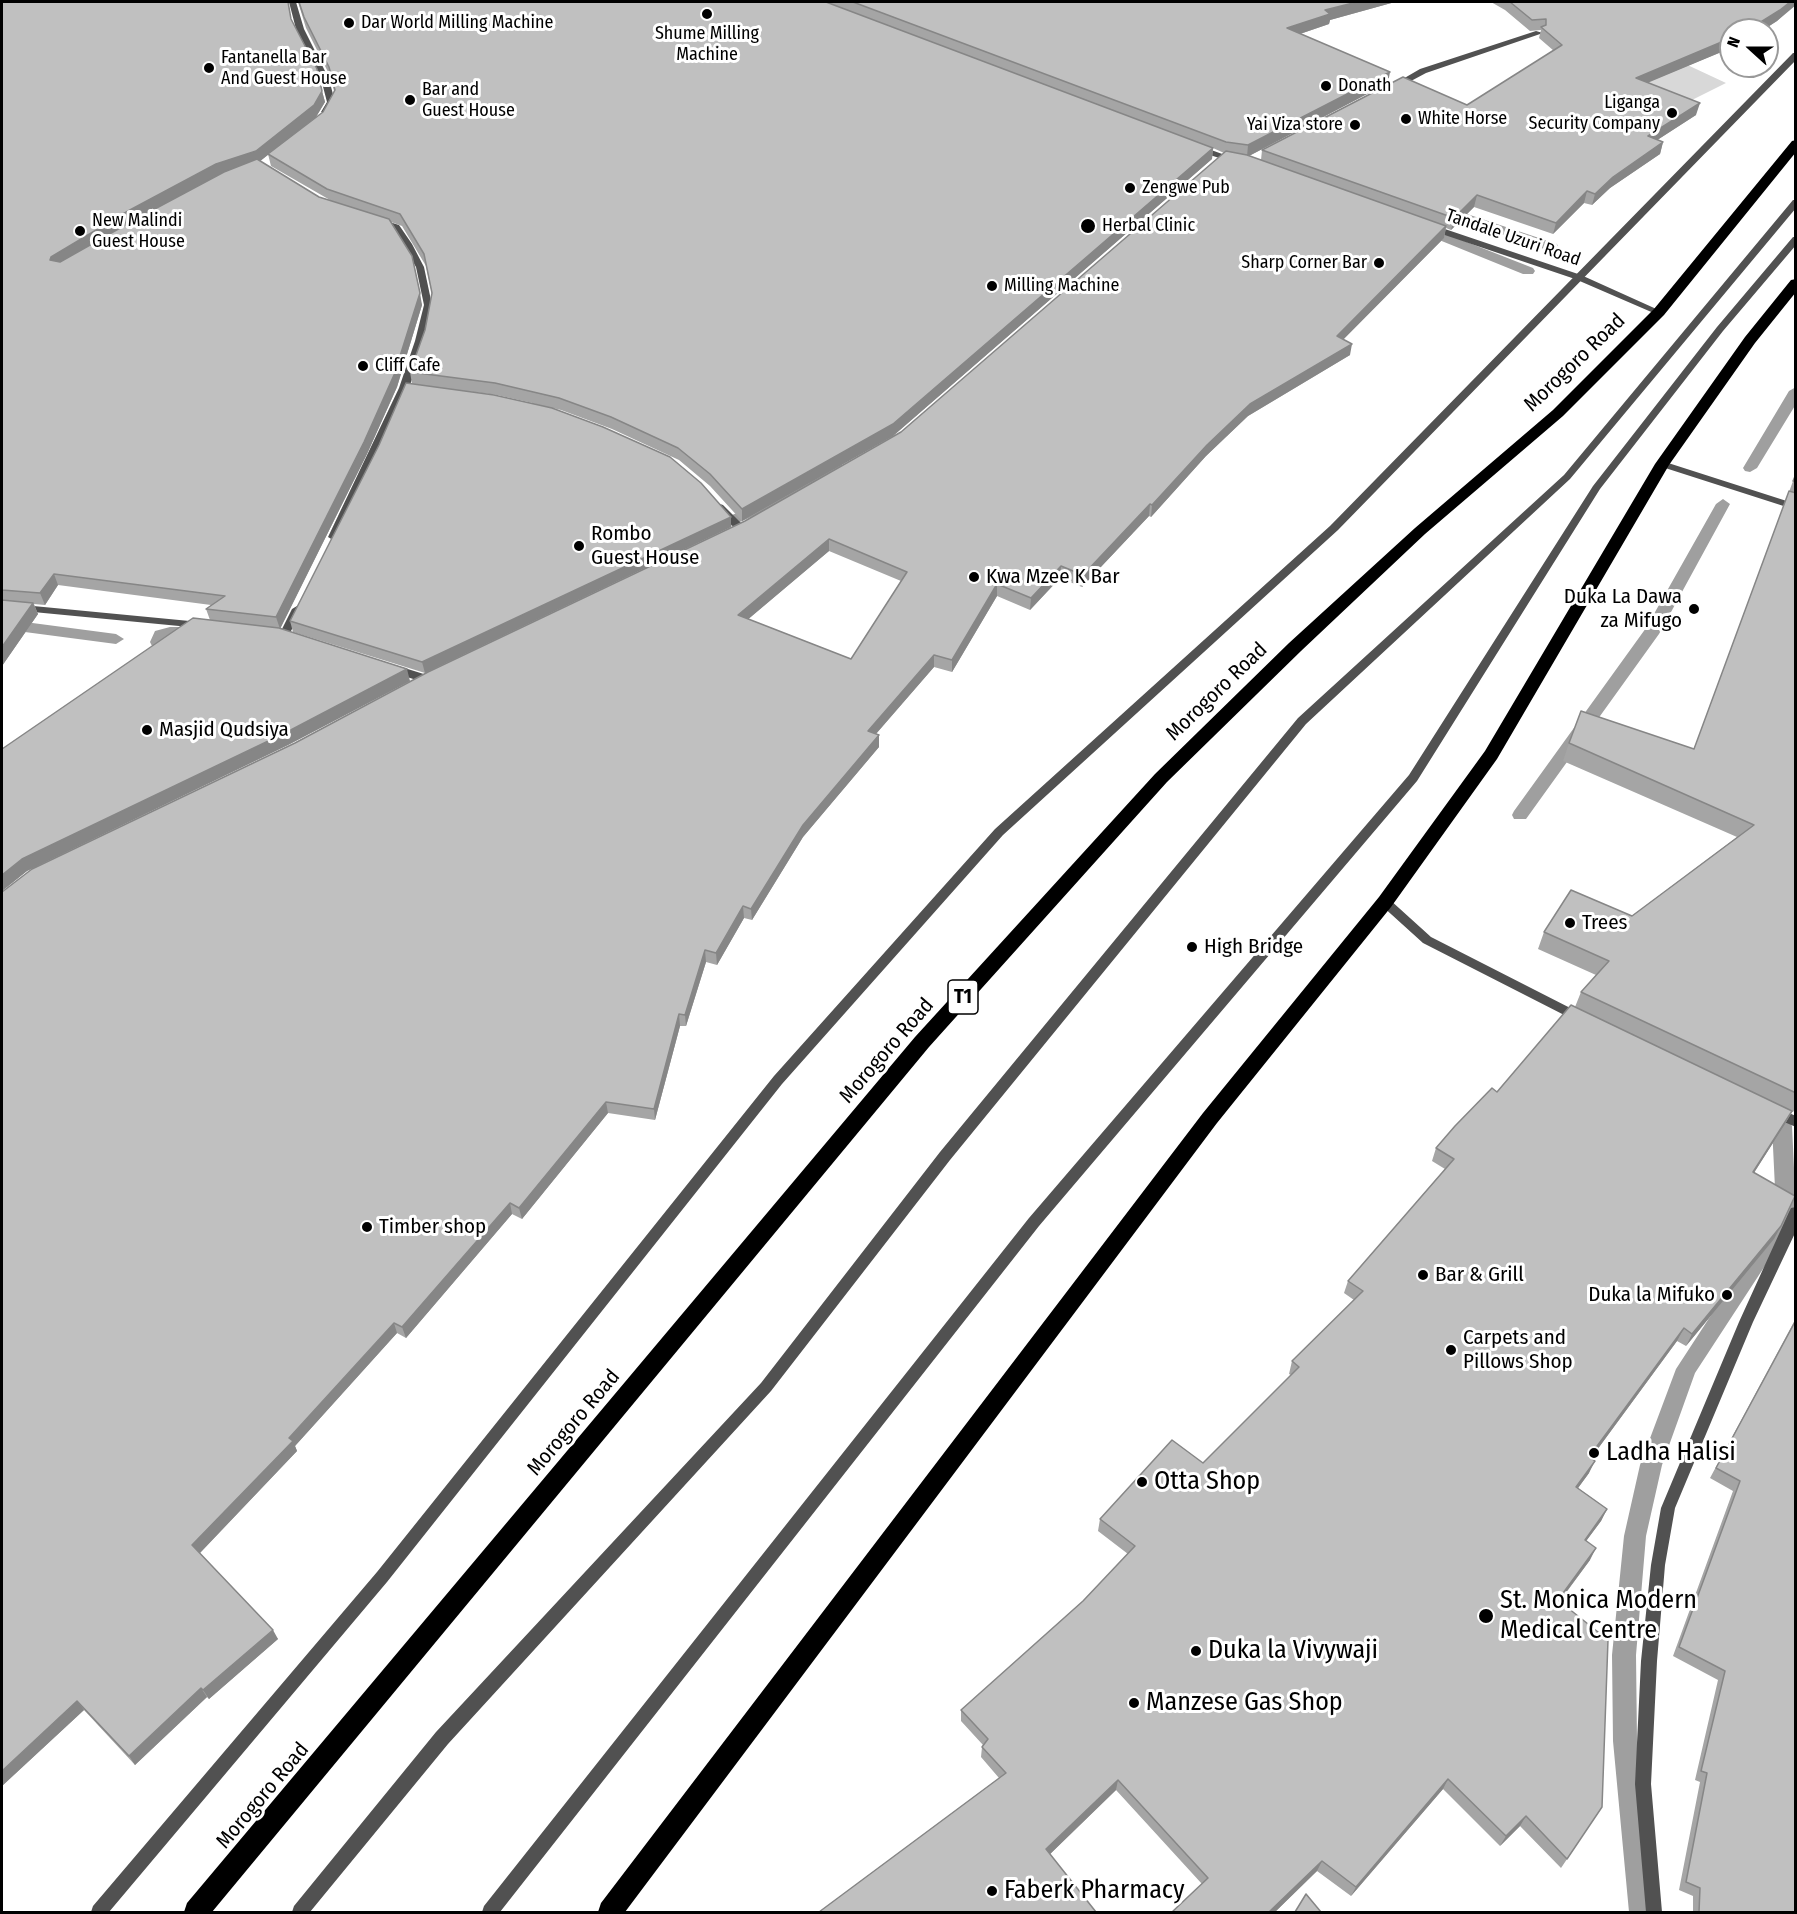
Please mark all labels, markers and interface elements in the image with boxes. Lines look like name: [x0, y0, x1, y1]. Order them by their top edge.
marker: Shume Milling Machine: [700, 7, 714, 21]
place label: Dar World Milling Machine: [361, 12, 553, 34]
marker: Dar World Milling Machine: [342, 16, 356, 30]
north arrow: [1719, 18, 1779, 78]
place label: Shume Milling Machine: [655, 23, 759, 66]
text: N: [1723, 34, 1744, 50]
place label: Fantanella Bar And Guest House: [221, 47, 347, 90]
marker: Fantanella Bar And Guest House: [202, 61, 216, 75]
place label: Donath: [1338, 75, 1392, 97]
place label: Bar and Guest House: [422, 79, 515, 122]
marker: Donath: [1319, 79, 1333, 93]
place label: Liganga Security Company: [1529, 92, 1660, 134]
marker: Bar and Guest House: [403, 93, 417, 107]
marker: Liganga Security Company: [1665, 106, 1679, 120]
place label: White Horse: [1418, 108, 1507, 130]
marker: White Horse: [1399, 112, 1413, 126]
place label: Yai Viza store: [1247, 114, 1343, 136]
marker: Yai Viza store: [1348, 118, 1362, 132]
place label: Zengwe Pub: [1142, 177, 1230, 199]
marker: Zengwe Pub: [1123, 181, 1137, 195]
street label: Tandale Uzuri Road: [1443, 205, 1583, 271]
place label: New Malindi Guest House: [92, 210, 185, 252]
place label: Herbal Clinic: [1102, 215, 1195, 237]
marker: Herbal Clinic: [1079, 217, 1097, 235]
marker: New Malindi Guest House: [73, 224, 87, 238]
place label: Sharp Corner Bar: [1241, 252, 1367, 274]
marker: Sharp Corner Bar: [1372, 256, 1386, 270]
place label: Milling Machine: [1004, 275, 1119, 297]
marker: Milling Machine: [985, 279, 999, 293]
street label: Morogoro Road: [1519, 309, 1631, 417]
place label: Cliff Cafe: [375, 355, 441, 377]
marker: Cliff Cafe: [356, 359, 370, 373]
place label: Rombo Guest House: [591, 521, 699, 571]
marker: Rombo Guest House: [572, 539, 586, 553]
place label: Kwa Mzee K Bar: [986, 564, 1120, 590]
marker: Kwa Mzee K Bar: [967, 570, 981, 584]
place label: Duka La Dawa za Mifugo: [1564, 584, 1682, 634]
marker: Duka La Dawa za Mifugo: [1687, 602, 1701, 616]
street label: Morogoro Road: [1161, 638, 1273, 746]
place label: Masjid Qudsiya: [159, 717, 289, 743]
marker: Masjid Qudsiya: [140, 723, 154, 737]
place label: Trees: [1582, 910, 1628, 936]
marker: Trees: [1563, 916, 1577, 930]
place label: High Bridge: [1204, 934, 1303, 960]
marker: High Bridge: [1185, 940, 1199, 954]
road number: T1: [948, 980, 978, 1014]
street label: Morogoro Road: [835, 993, 939, 1109]
place label: Timber shop: [379, 1214, 486, 1240]
marker: Timber shop: [360, 1220, 374, 1234]
place label: Bar & Grill: [1435, 1262, 1524, 1288]
marker: Bar & Grill: [1416, 1268, 1430, 1282]
place label: Duka la Mifuko: [1588, 1282, 1715, 1308]
marker: Duka la Mifuko: [1720, 1288, 1734, 1302]
place label: Carpets and Pillows Shop: [1463, 1325, 1573, 1375]
marker: Carpets and Pillows Shop: [1444, 1343, 1458, 1357]
street label: Morogoro Road: [522, 1365, 626, 1481]
place label: Ladha Halisi: [1606, 1437, 1736, 1469]
marker: Ladha Halisi: [1587, 1446, 1601, 1460]
place label: Otta Shop: [1154, 1466, 1260, 1498]
marker: Otta Shop: [1135, 1475, 1149, 1489]
place label: St. Monica Modern Medical Centre: [1500, 1585, 1697, 1646]
marker: St. Monica Modern Medical Centre: [1477, 1607, 1495, 1625]
place label: Duka la Vivywaji: [1208, 1635, 1378, 1667]
marker: Duka la Vivywaji: [1189, 1644, 1203, 1658]
place label: Manzese Gas Shop: [1146, 1687, 1343, 1719]
marker: Manzese Gas Shop: [1127, 1696, 1141, 1710]
street label: Morogoro Road: [211, 1738, 315, 1854]
place label: Faberk Pharmacy: [1004, 1875, 1185, 1907]
marker: Faberk Pharmacy: [985, 1884, 999, 1898]

